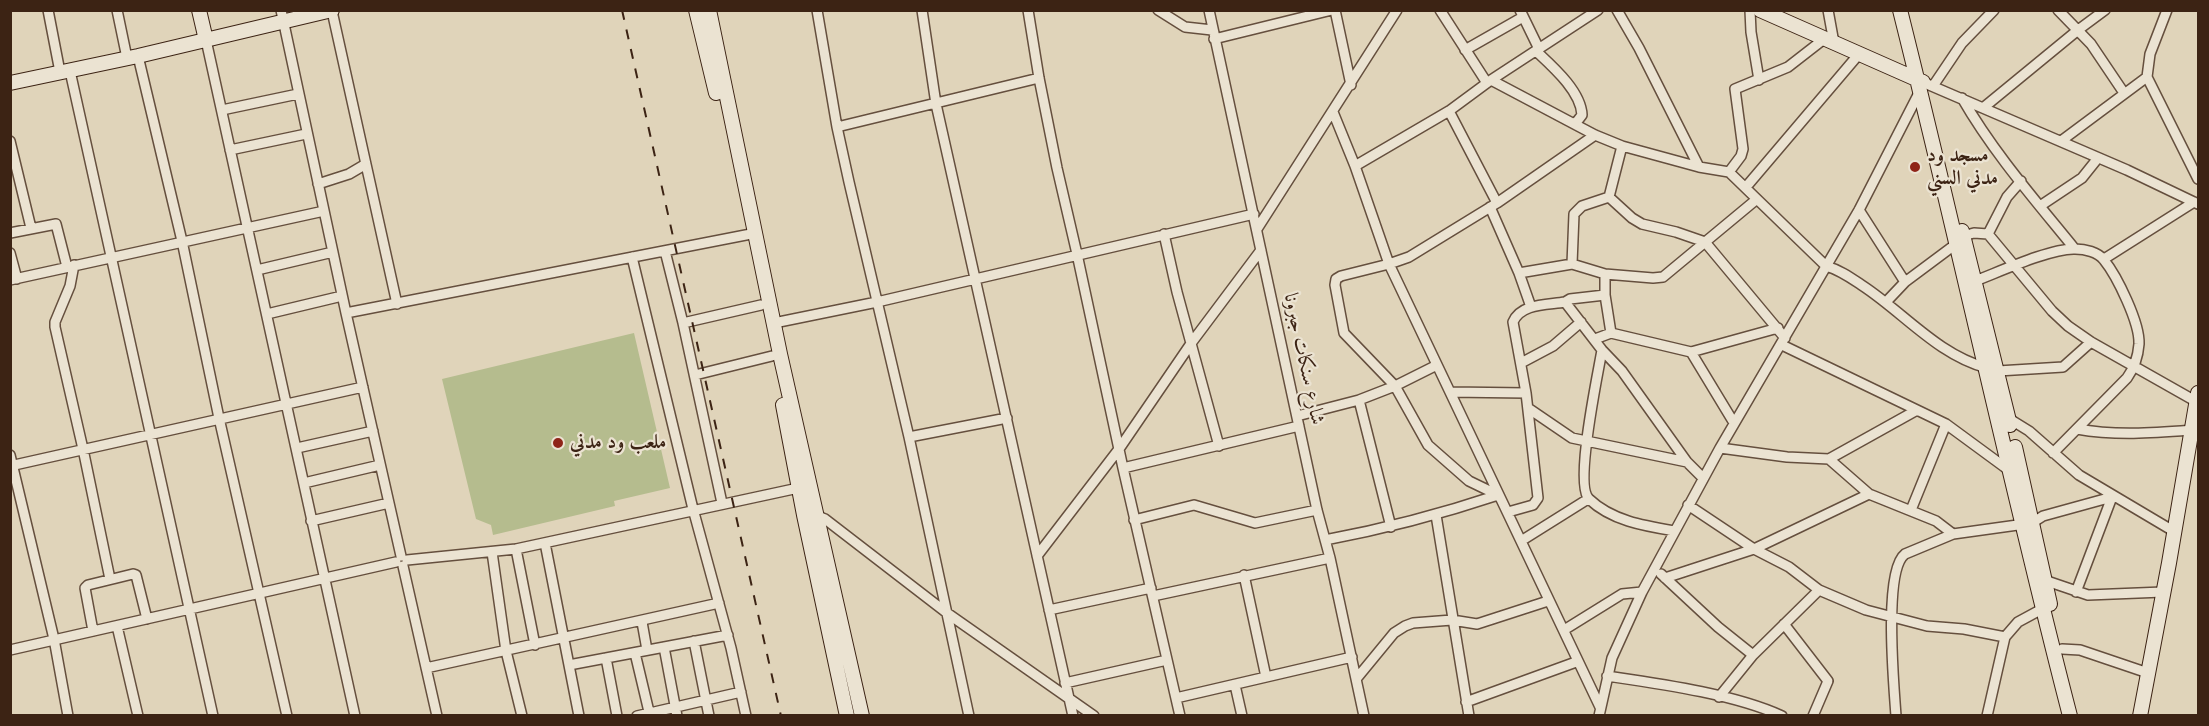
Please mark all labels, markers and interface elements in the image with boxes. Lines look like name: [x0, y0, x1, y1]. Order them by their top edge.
place label: مسجد ود مدني السني: [1927, 144, 1998, 191]
marker: مسجد ود مدني السني: [1908, 160, 1922, 174]
street label: شارع سنكات جبرونا: [1277, 291, 1329, 427]
place label: ملعب ود مدني: [570, 431, 666, 455]
marker: ملعب ود مدني: [551, 436, 565, 450]

